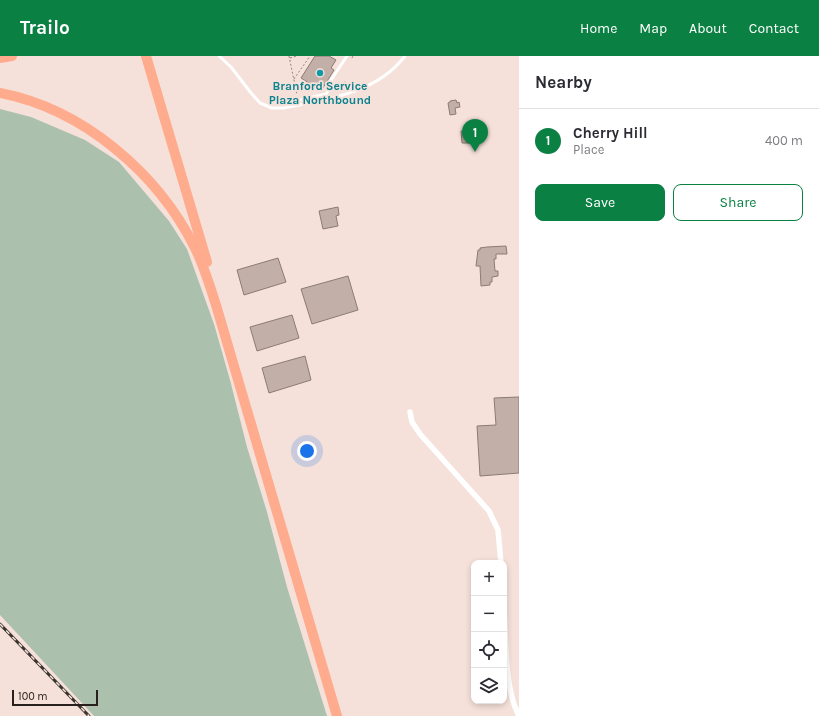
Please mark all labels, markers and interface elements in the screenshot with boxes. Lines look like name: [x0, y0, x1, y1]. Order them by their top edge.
text: Trailo: [20, 17, 70, 39]
text: Home: [580, 20, 617, 37]
text: Map: [639, 20, 667, 37]
text: About: [689, 20, 727, 37]
text: Contact: [749, 20, 799, 37]
marker: Branford Service Plaza Northbound: [315, 68, 325, 78]
text: Nearby: [535, 72, 592, 92]
place label: Branford Service Plaza Northbound: [269, 79, 371, 107]
pin: 1: [462, 119, 488, 152]
text: Cherry Hill: [573, 124, 648, 142]
text: 1: [546, 133, 550, 148]
text: 400 m: [765, 133, 803, 148]
text: Place: [573, 142, 604, 157]
button: Save: [535, 184, 665, 221]
button: Share: [673, 184, 803, 221]
your location: [297, 441, 317, 461]
map controls: [471, 560, 507, 704]
button: +: [471, 560, 507, 596]
button: −: [471, 596, 507, 632]
button: locate: [471, 632, 507, 668]
button: layers: [471, 668, 507, 704]
scale bar: [12, 688, 98, 707]
text: 100 m: [18, 690, 48, 703]

